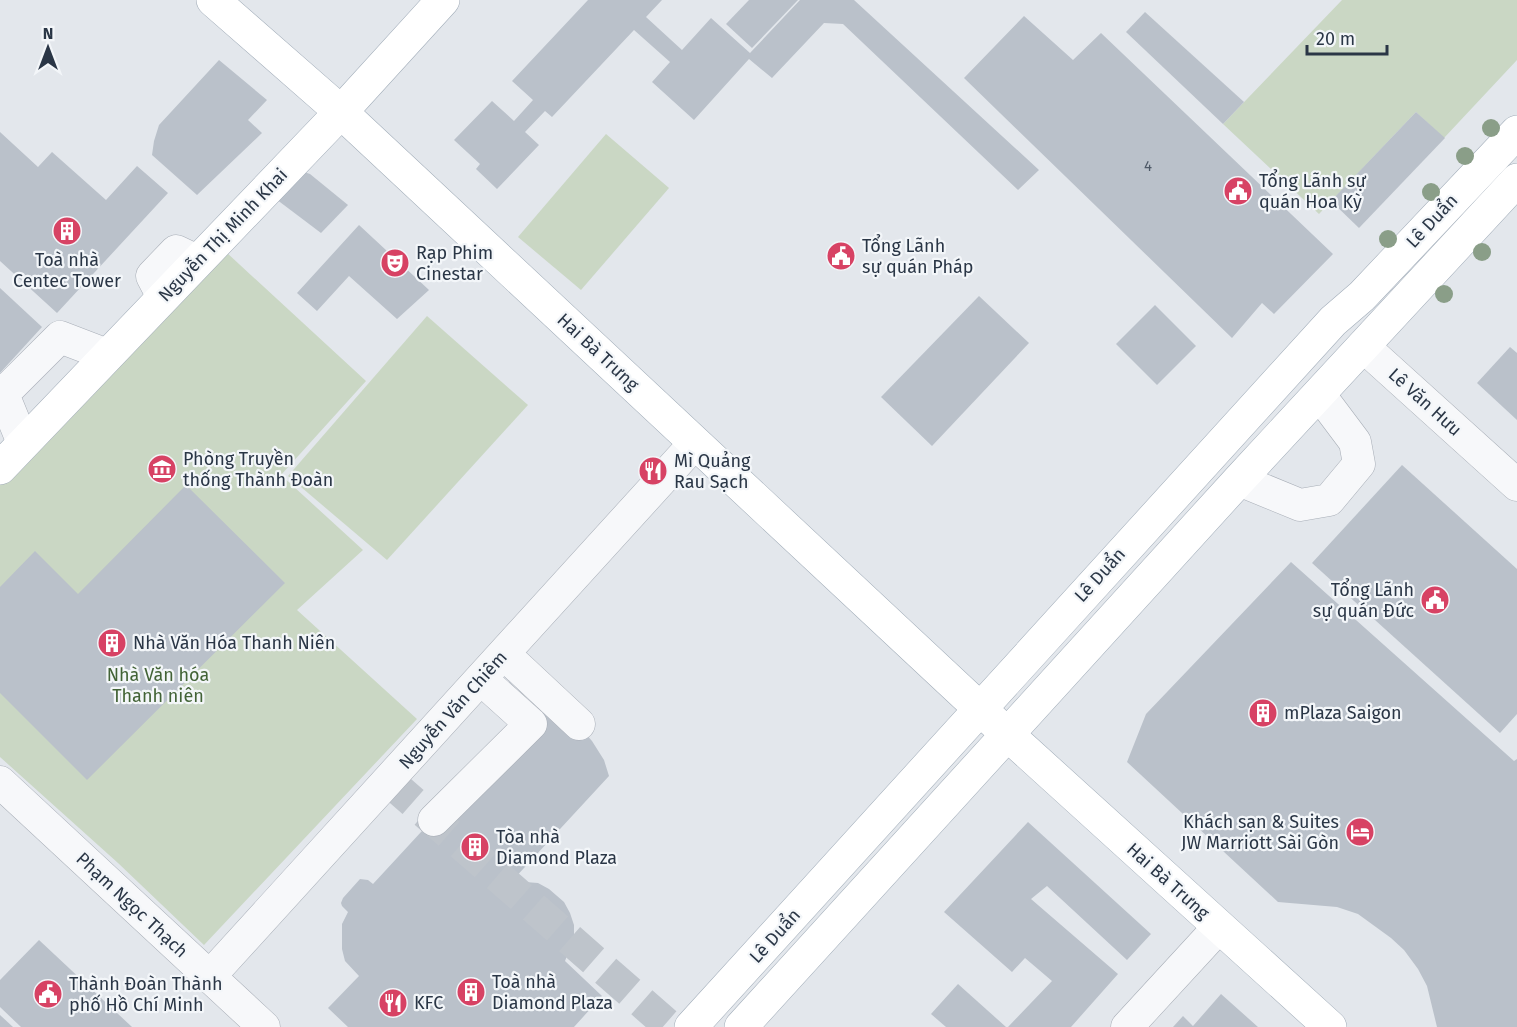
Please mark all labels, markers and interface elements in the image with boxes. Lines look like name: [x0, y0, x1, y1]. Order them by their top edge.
north arrow: [18, 18, 78, 78]
scale bar: [1307, 18, 1386, 56]
text: N: [43, 24, 53, 43]
text: 20 m: [1316, 28, 1355, 50]
house number: 4: [1144, 157, 1152, 175]
street label: Nguyễn Thị Minh Khai: [153, 163, 292, 306]
place label: Tổng Lãnh sự quán Hoa Kỳ: [1259, 169, 1366, 213]
public building icon: Tổng Lãnh sự quán Hoa Kỳ: [1222, 175, 1254, 207]
street label: Lê Duẩn: [1401, 189, 1462, 252]
building icon: Toà nhà Centec Tower: [51, 215, 83, 247]
place label: Tổng Lãnh sự quán Pháp: [862, 234, 973, 278]
public building icon: Tổng Lãnh sự quán Pháp: [825, 240, 857, 272]
place label: Rạp Phim Cinestar: [416, 242, 493, 285]
theatre icon: Rạp Phim Cinestar: [379, 247, 411, 279]
place label: Toà nhà Centec Tower: [13, 249, 121, 292]
street label: Hai Bà Trưng: [553, 309, 644, 396]
street label: Lê Văn Hưu: [1384, 363, 1466, 441]
place label: Phòng Truyền thống Thành Đoàn: [183, 448, 333, 491]
place label: Mì Quảng Rau Sạch: [674, 450, 751, 493]
museum icon: Phòng Truyền thống Thành Đoàn: [146, 453, 178, 485]
restaurant icon: Mì Quảng Rau Sạch: [637, 455, 669, 487]
street label: Lê Duẩn: [1069, 543, 1130, 607]
place label: Tổng Lãnh sự quán Đức: [1313, 578, 1414, 622]
public building icon: Tổng Lãnh sự quán Đức: [1419, 584, 1451, 616]
building icon: Nhà Văn Hóa Thanh Niên: [96, 627, 128, 659]
place label: Nhà Văn Hóa Thanh Niên: [133, 632, 335, 654]
street label: Nguyễn Văn Chiêm: [394, 646, 512, 773]
park label: Nhà Văn hóa Thanh niên: [107, 664, 209, 707]
building icon: mPlaza Saigon: [1247, 697, 1279, 729]
place label: mPlaza Saigon: [1284, 702, 1402, 724]
place label: Khách sạn & Suites JW Marriott Sài Gòn: [1181, 811, 1339, 854]
hotel icon: Khách sạn & Suites JW Marriott Sài Gòn: [1344, 816, 1376, 848]
place label: Tòa nhà Diamond Plaza: [496, 826, 617, 869]
building icon: Tòa nhà Diamond Plaza: [459, 831, 491, 863]
street label: Hai Bà Trưng: [1122, 838, 1214, 924]
street label: Phạm Ngọc Thạch: [72, 848, 192, 962]
street label: Lê Duẩn: [744, 904, 805, 968]
place label: Toà nhà Diamond Plaza: [492, 971, 613, 1014]
place label: Thành Đoàn Thành phố Hồ Chí Minh: [69, 973, 223, 1016]
building icon: Toà nhà Diamond Plaza: [455, 976, 487, 1008]
public building icon: Thành Đoàn Thành phố Hồ Chí Minh: [32, 978, 64, 1010]
restaurant icon: KFC: [377, 987, 409, 1019]
place label: KFC: [414, 992, 443, 1014]

